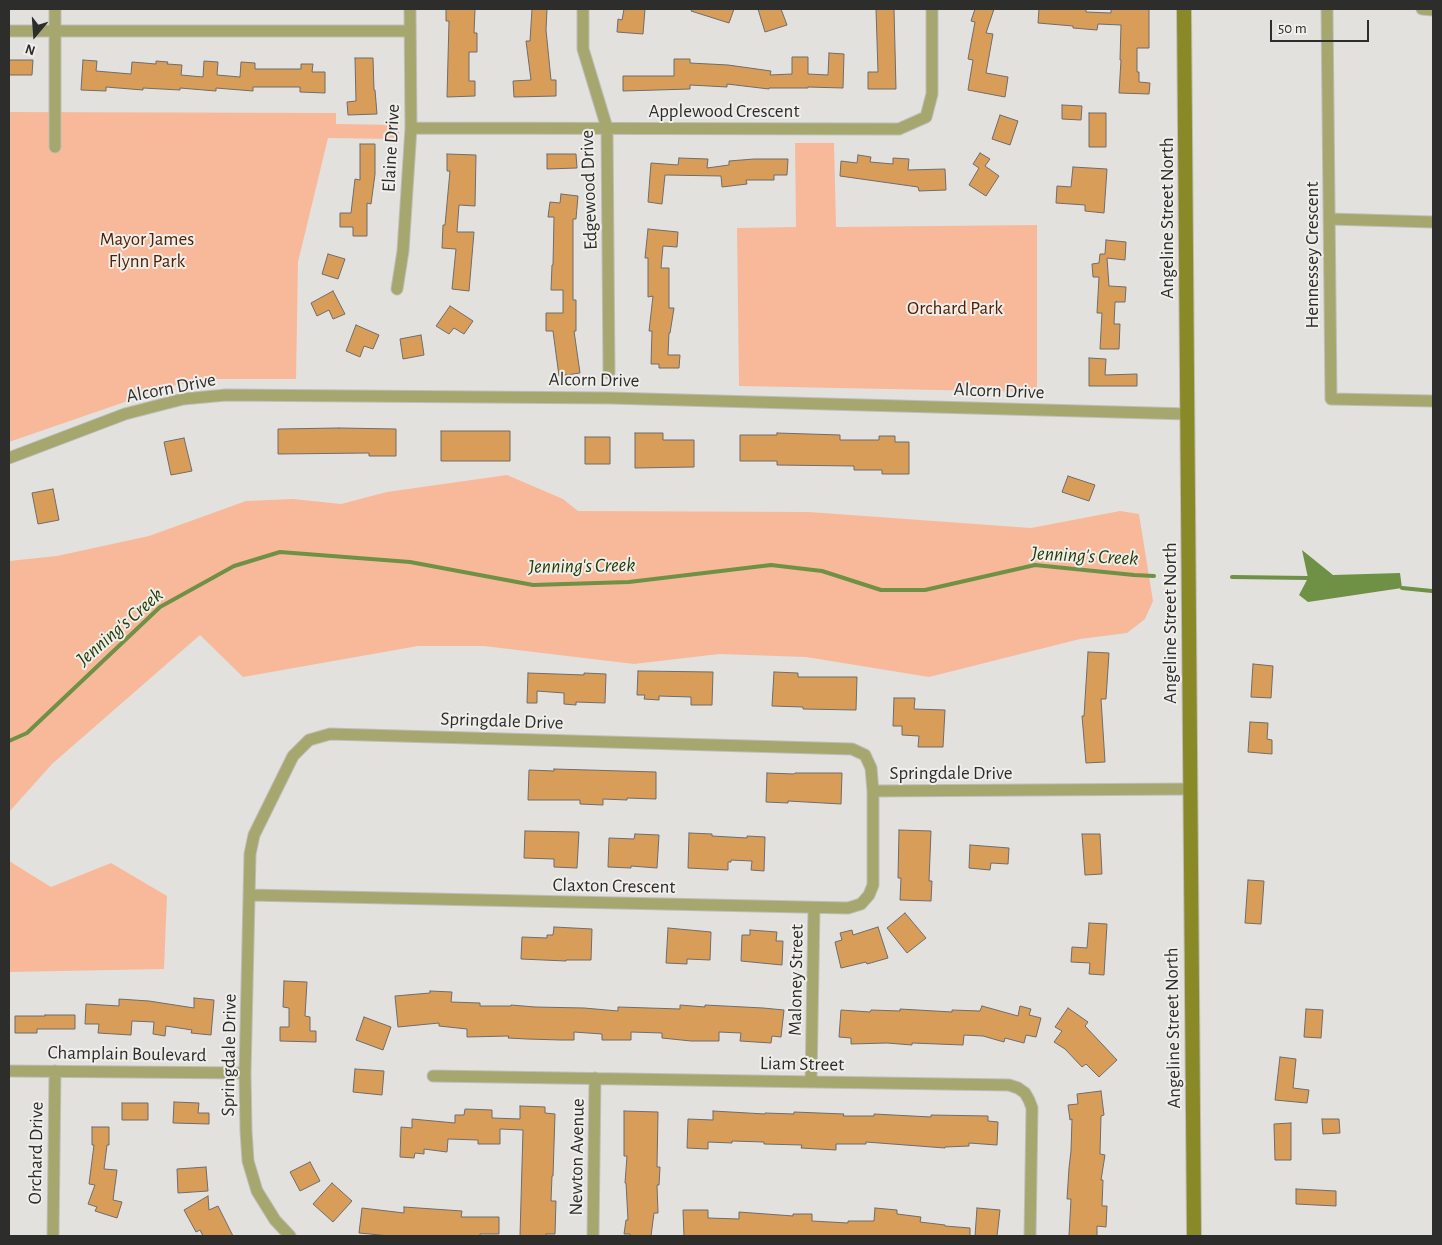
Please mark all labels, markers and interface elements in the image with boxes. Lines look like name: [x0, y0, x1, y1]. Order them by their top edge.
north arrow: [10, 10, 60, 60]
scale bar: [1272, 10, 1371, 42]
text: 50 m: [1278, 21, 1307, 36]
text: N: [24, 41, 37, 57]
street label: Applewood Crescent: [649, 100, 799, 122]
street label: Elaine Drive: [377, 103, 405, 193]
street label: Edgewood Drive: [576, 130, 602, 250]
street label: Angeline Street North: [1156, 137, 1178, 299]
street label: Hennessey Crescent: [1301, 182, 1323, 328]
park label: Mayor James Flynn Park: [100, 228, 194, 272]
park label: Orchard Park: [907, 297, 1003, 319]
street label: Alcorn Drive: [124, 368, 218, 408]
street label: Alcorn Drive: [548, 368, 640, 392]
street label: Alcorn Drive: [953, 378, 1045, 404]
water label: Jenning's Creek: [1031, 541, 1139, 571]
street label: Angeline Street North: [1159, 542, 1181, 704]
water label: Jenning's Creek: [528, 553, 636, 579]
water label: Jenning's Creek: [72, 583, 168, 671]
street label: Springdale Drive: [440, 707, 564, 735]
street label: Springdale Drive: [890, 762, 1012, 784]
street label: Claxton Crescent: [552, 874, 676, 898]
street label: Maloney Street: [784, 924, 808, 1036]
street label: Angeline Street North: [1160, 947, 1186, 1109]
street label: Springdale Drive: [217, 993, 241, 1117]
street label: Champlain Boulevard: [47, 1041, 207, 1067]
street label: Liam Street: [760, 1052, 844, 1076]
street label: Newton Avenue: [565, 1098, 589, 1216]
street label: Orchard Drive: [24, 1102, 48, 1204]

